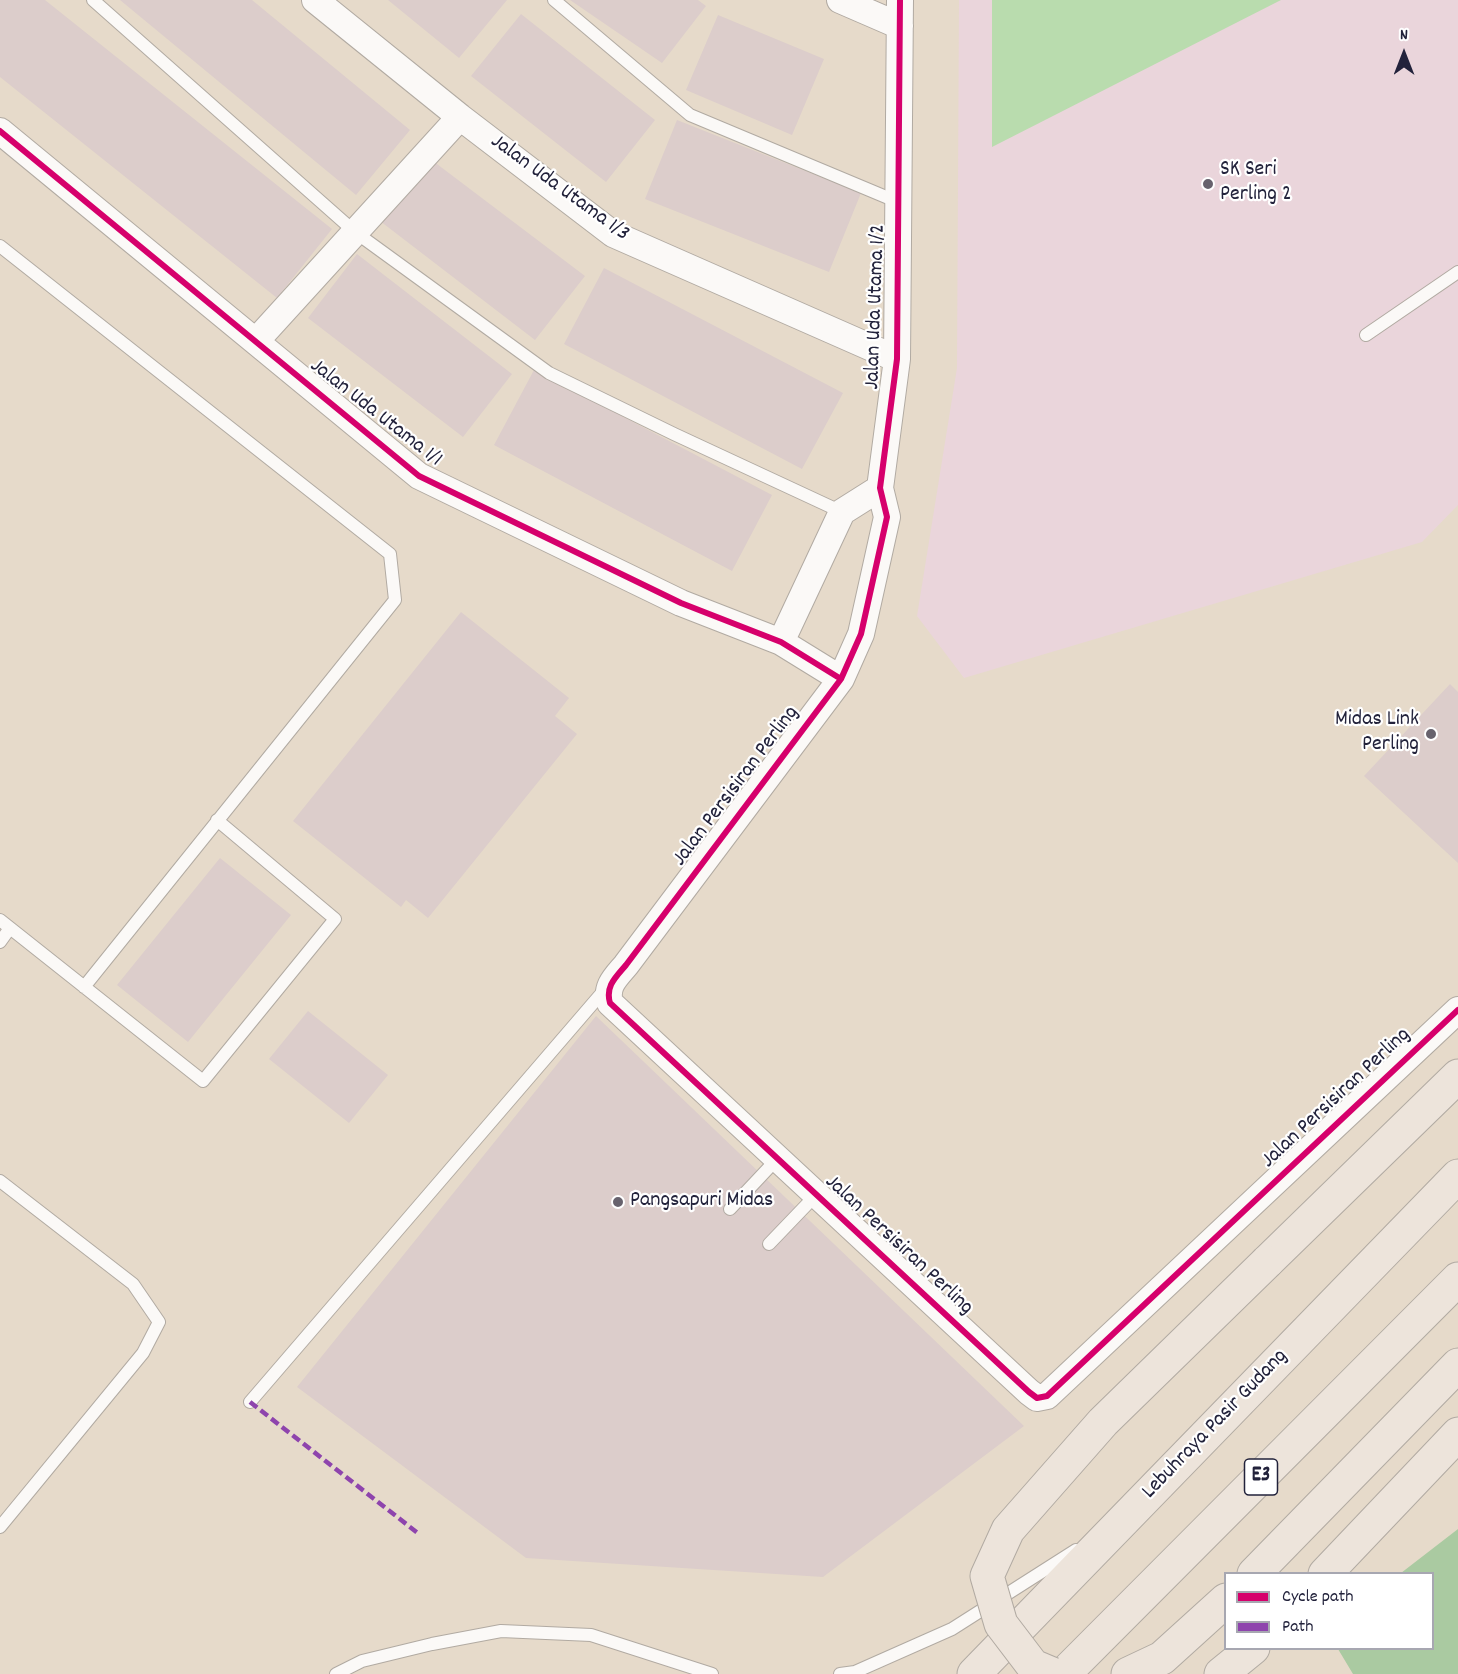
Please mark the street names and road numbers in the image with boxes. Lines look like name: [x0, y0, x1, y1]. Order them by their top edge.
street label: Jalan Uda Utama 1/3: [484, 130, 634, 248]
street label: Jalan Uda Utama 1/2: [861, 224, 893, 390]
street label: Jalan Uda Utama 1/1: [304, 354, 446, 474]
street label: Jalan Persisiran Perling: [668, 702, 806, 872]
street label: Jalan Persisiran Perling: [1257, 1023, 1417, 1175]
street label: Jalan Persisiran Perling: [818, 1170, 978, 1322]
street label: Lebuhraya Pasir Gudang: [1138, 1344, 1294, 1506]
road number: E3: [1244, 1459, 1278, 1495]

